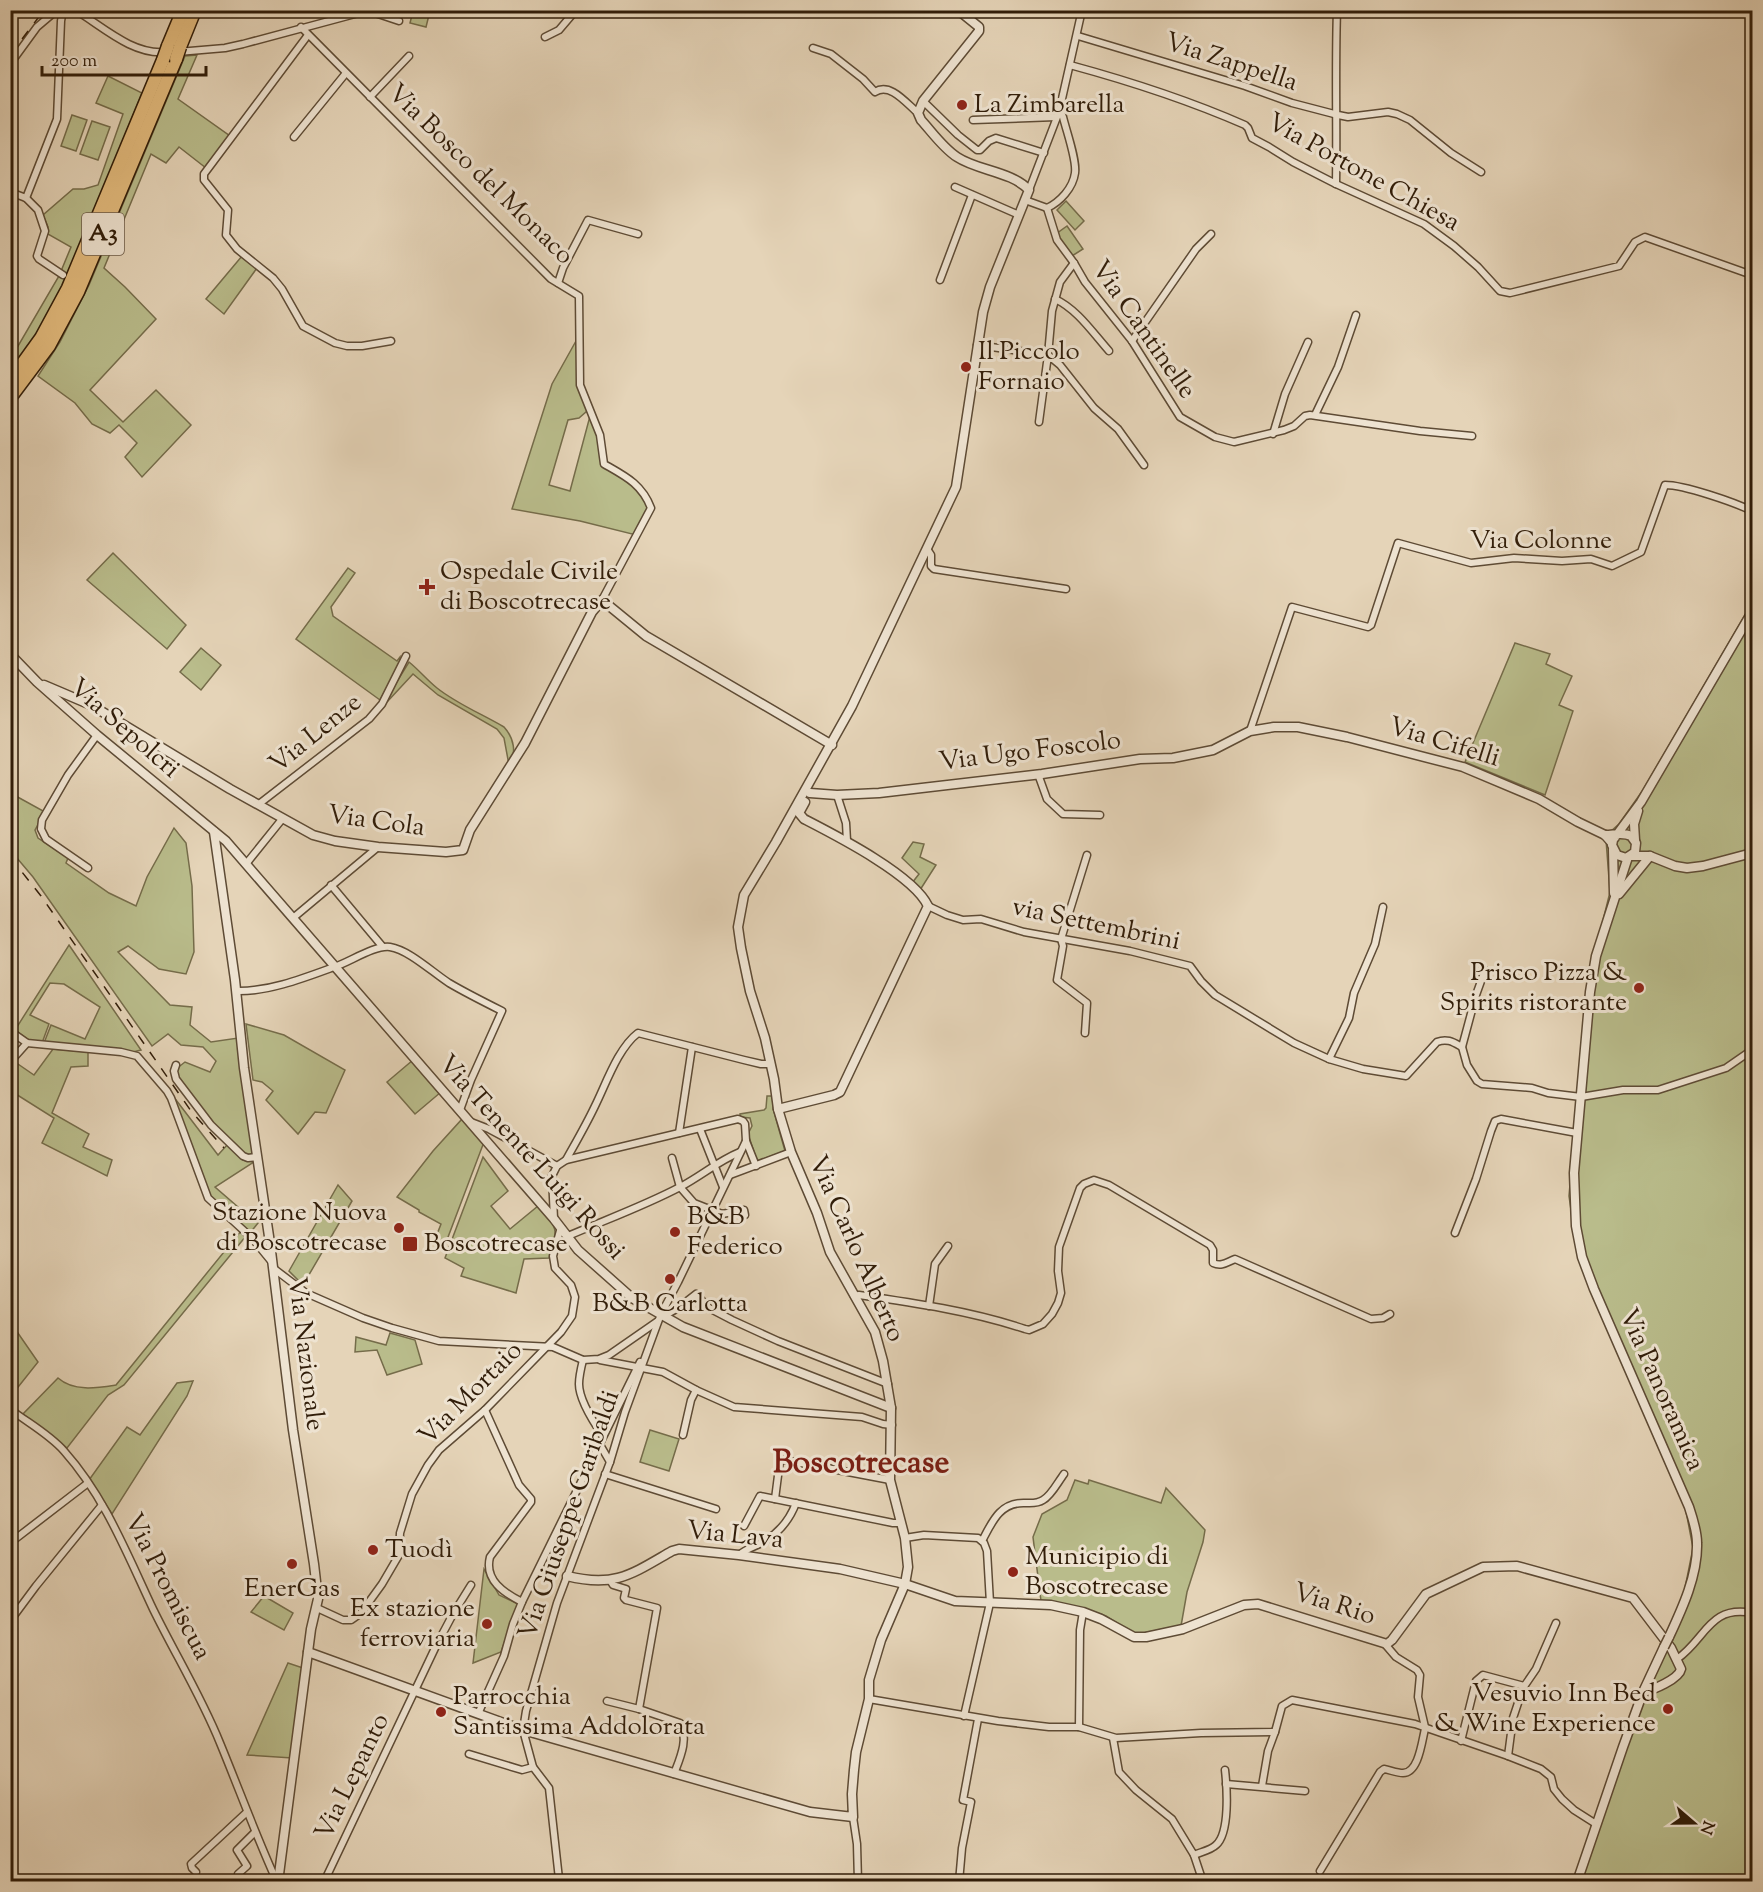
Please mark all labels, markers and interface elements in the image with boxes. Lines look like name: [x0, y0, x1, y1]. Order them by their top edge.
street label: Via Zappella: [1160, 24, 1302, 102]
scale bar: [42, 39, 206, 77]
text: 200 m: [51, 49, 97, 75]
street label: Via Bosco del Monaco: [378, 76, 582, 274]
place label: La Zimbarella: [974, 87, 1125, 124]
marker: La Zimbarella: [955, 98, 969, 112]
street label: Via Portone Chiesa: [1260, 105, 1466, 241]
road number: A3: [82, 213, 124, 255]
street label: Via Cantinelle: [1081, 253, 1205, 407]
place label: Il Piccolo Fornaio: [978, 334, 1080, 401]
marker: Il Piccolo Fornaio: [959, 360, 973, 374]
street label: Via Colonne: [1470, 523, 1612, 560]
place label: Ospedale Civile di Boscotrecase: [440, 554, 618, 621]
marker: Ospedale Civile di Boscotrecase: [418, 578, 436, 596]
street label: Via Sepolcri: [60, 670, 188, 788]
street label: Via Lenze: [262, 685, 370, 783]
street label: Via Cifelli: [1384, 709, 1504, 777]
street label: Via Ugo Foscolo: [937, 722, 1123, 782]
street label: Via Cola: [325, 797, 427, 847]
street label: via Settembrini: [1008, 889, 1184, 961]
place label: Prisco Pizza & Spirits ristorante: [1440, 955, 1627, 1022]
marker: Prisco Pizza & Spirits ristorante: [1632, 981, 1646, 995]
street label: Via Tenente Luigi Rossi: [429, 1047, 633, 1269]
street label: Via Carlo Alberto: [798, 1150, 914, 1348]
place label: Stazione Nuova di Boscotrecase: [212, 1195, 387, 1262]
place label: B&B Federico: [687, 1199, 783, 1266]
marker: Stazione Nuova di Boscotrecase: [392, 1221, 406, 1235]
marker: B&B Federico: [668, 1225, 682, 1239]
place label: Boscotrecase: [424, 1226, 568, 1263]
marker: Boscotrecase: [401, 1235, 419, 1253]
marker: B&B Carlotta: [663, 1272, 677, 1286]
street label: Via Nazionale: [277, 1275, 333, 1433]
place label: B&B Carlotta: [592, 1286, 748, 1323]
street label: Via Panoramica: [1609, 1303, 1713, 1477]
street label: Via Mortaio: [410, 1333, 532, 1455]
street label: Via Giuseppe Garibaldi: [510, 1385, 630, 1645]
district label: Boscotrecase: [773, 1441, 949, 1487]
street label: Via Promiscua: [114, 1507, 220, 1667]
street label: Via Lava: [685, 1513, 785, 1559]
place label: Tuodì: [385, 1532, 453, 1569]
place label: Municipio di Boscotrecase: [1025, 1539, 1169, 1606]
marker: Tuodì: [366, 1543, 380, 1557]
marker: EnerGas: [285, 1557, 299, 1571]
marker: Municipio di Boscotrecase: [1006, 1565, 1020, 1579]
place label: EnerGas: [244, 1571, 340, 1608]
street label: Via Rio: [1288, 1574, 1380, 1636]
place label: Ex stazione ferroviaria: [350, 1591, 475, 1658]
marker: Ex stazione ferroviaria: [480, 1617, 494, 1631]
place label: Vesuvio Inn Bed & Wine Experience: [1434, 1676, 1656, 1743]
place label: Parrocchia Santissima Addolorata: [453, 1679, 705, 1746]
marker: Vesuvio Inn Bed & Wine Experience: [1661, 1702, 1675, 1716]
marker: Parrocchia Santissima Addolorata: [434, 1705, 448, 1719]
street label: Via Lepanto: [306, 1708, 400, 1846]
north arrow: [1664, 1793, 1724, 1853]
text: N: [1693, 1817, 1719, 1837]

